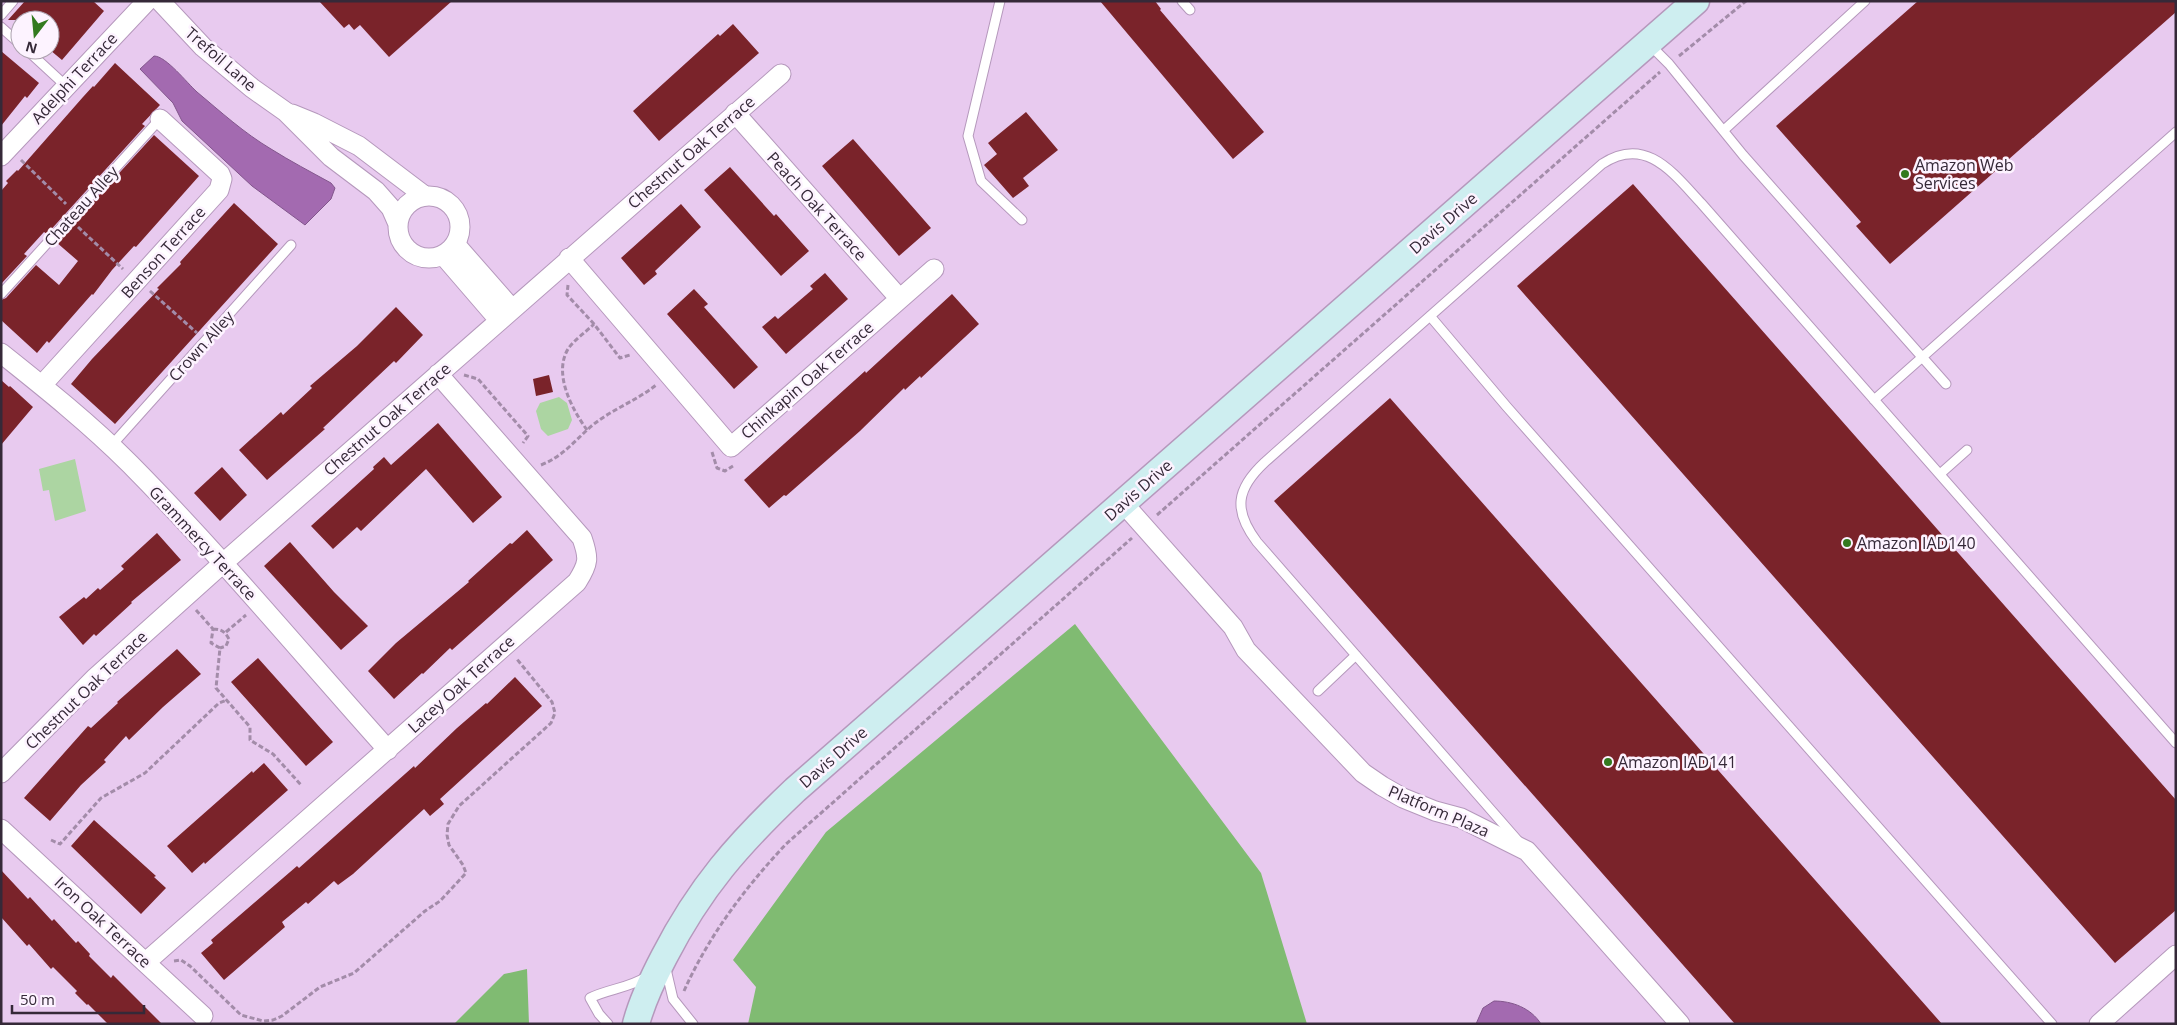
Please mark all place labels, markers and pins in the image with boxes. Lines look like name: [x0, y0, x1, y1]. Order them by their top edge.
place label: Amazon Web Services: [1915, 154, 2013, 194]
marker: Amazon Web Services: [1899, 168, 1911, 180]
place label: Amazon IAD140: [1857, 532, 1976, 554]
marker: Amazon IAD140: [1841, 537, 1853, 549]
place label: Amazon IAD141: [1618, 751, 1737, 773]
marker: Amazon IAD141: [1602, 756, 1614, 768]

